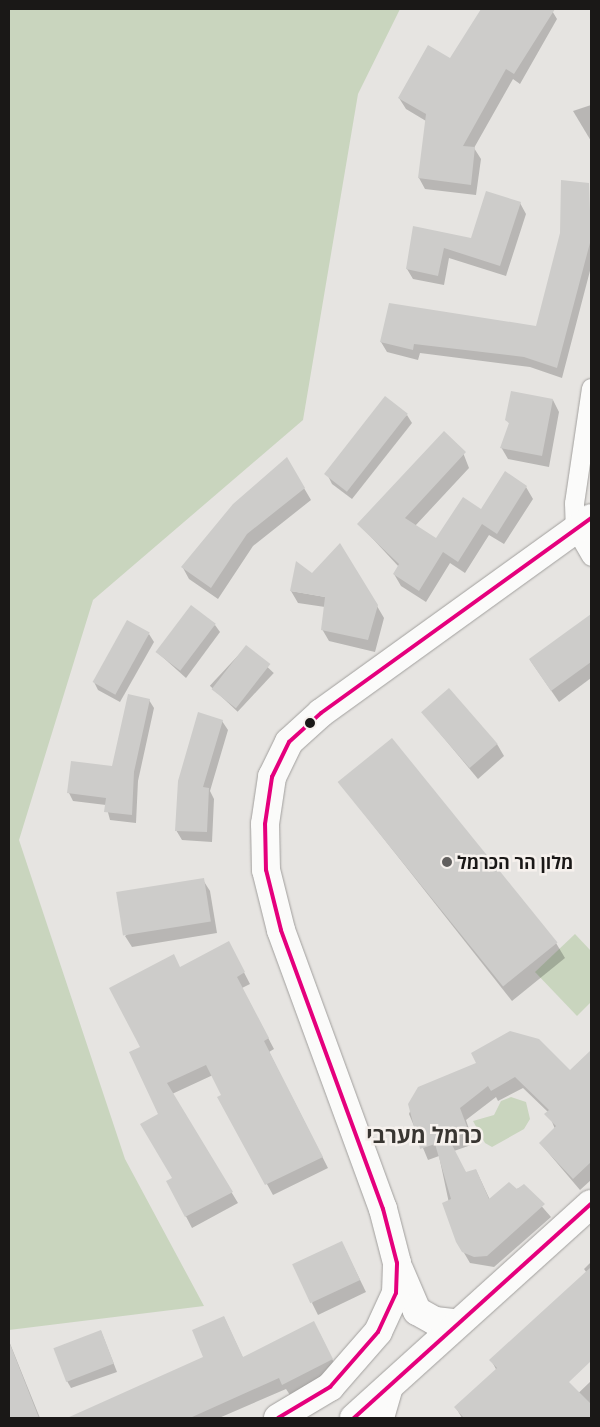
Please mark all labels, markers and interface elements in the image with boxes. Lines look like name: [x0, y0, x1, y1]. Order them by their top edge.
unlabelled marker: [305, 718, 315, 728]
place label: מלון הר הכרמל: [457, 851, 574, 873]
marker: מלון הר הכרמל: [441, 856, 453, 868]
district label: כרמל מערבי: [366, 1122, 482, 1148]

